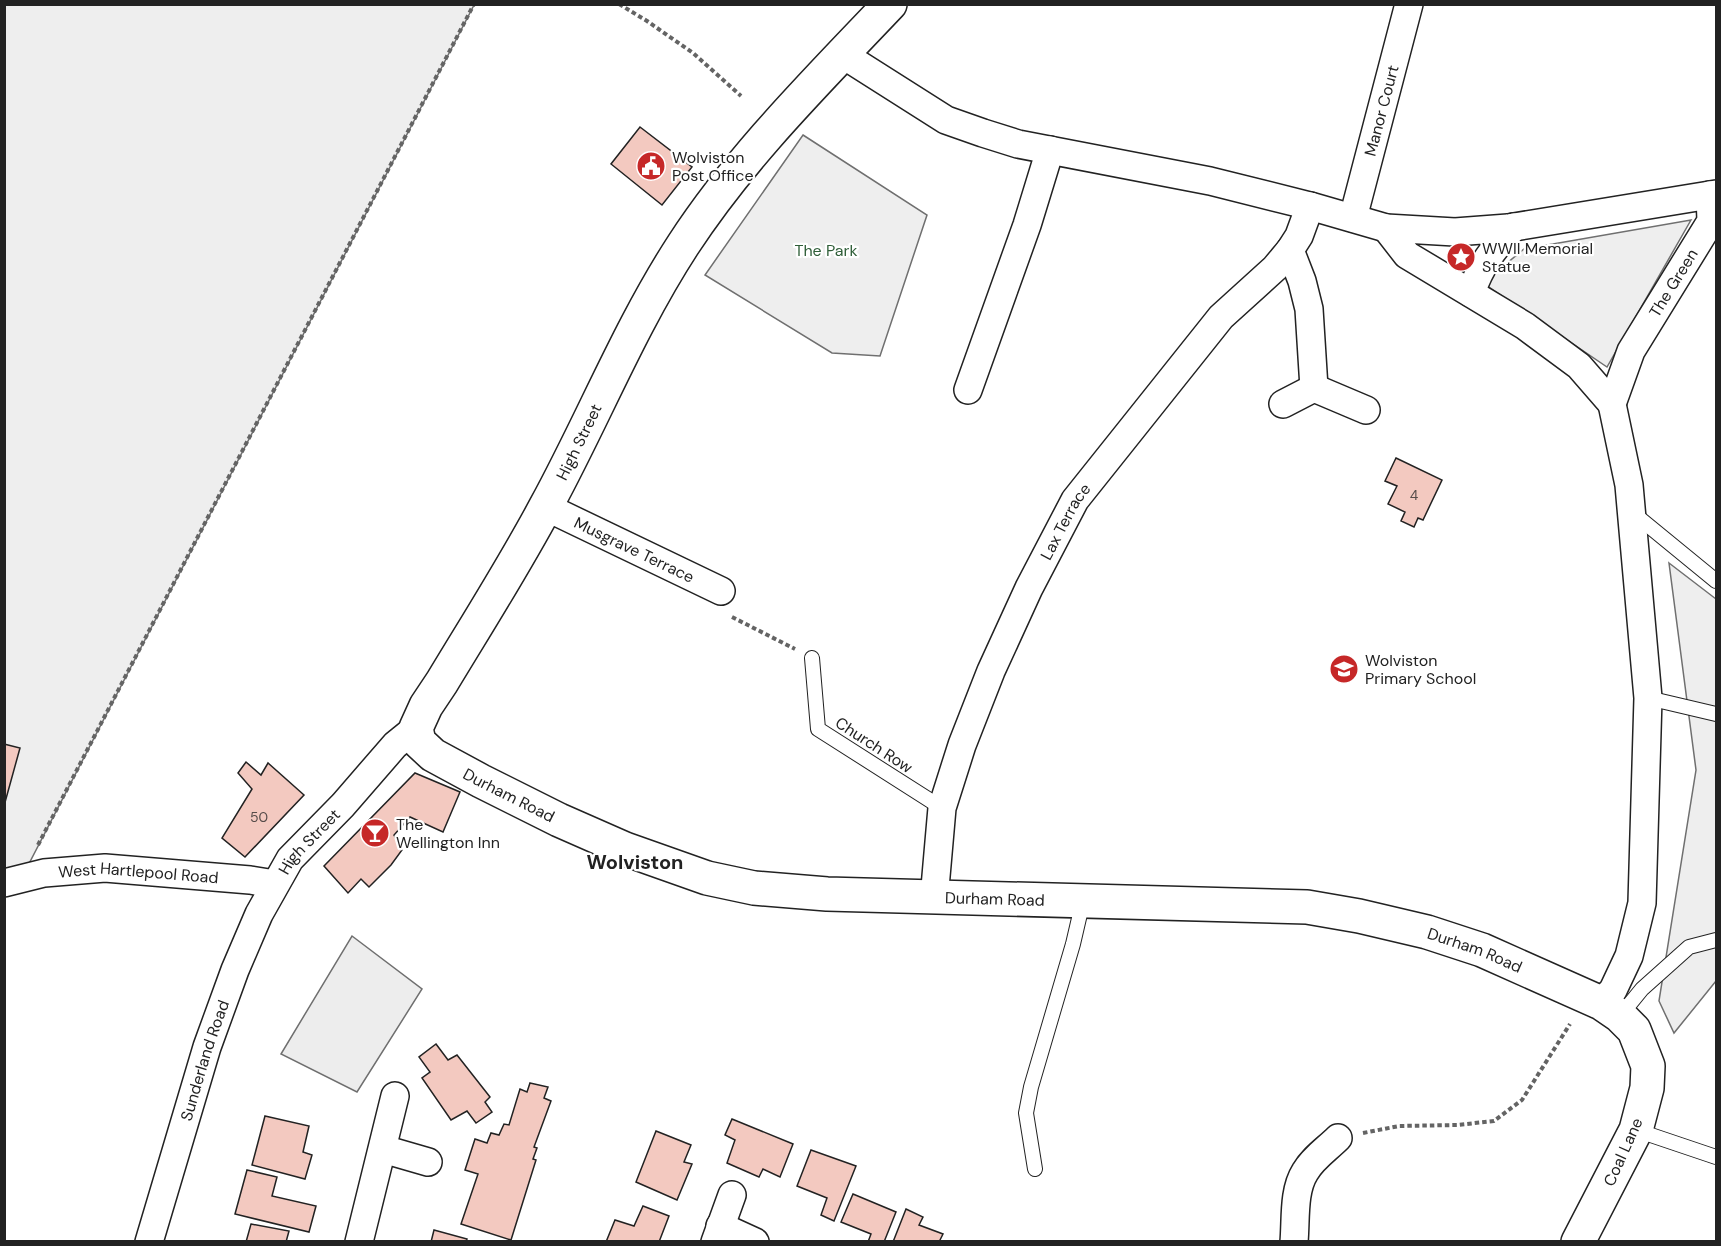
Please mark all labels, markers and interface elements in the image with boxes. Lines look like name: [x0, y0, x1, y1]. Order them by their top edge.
street label: Manor Court: [1359, 63, 1403, 158]
place label: Wolviston Post Office: [672, 147, 754, 186]
public building icon: Wolviston Post Office: [635, 150, 667, 182]
place label: WWII Memorial Statue: [1482, 238, 1593, 277]
park label: The Park: [794, 240, 858, 261]
place icon: WWII Memorial Statue: [1445, 241, 1477, 273]
street label: The Green: [1644, 244, 1702, 321]
street label: High Street: [551, 400, 607, 484]
street label: Lax Terrace: [1035, 479, 1095, 563]
house number: 4: [1410, 486, 1419, 504]
street label: Musgrave Terrace: [571, 512, 698, 587]
place label: Wolviston Primary School: [1365, 650, 1476, 689]
school or university icon: Wolviston Primary School: [1328, 653, 1360, 685]
street label: Church Row: [831, 712, 917, 778]
street label: Durham Road: [460, 763, 558, 827]
street label: High Street: [273, 804, 344, 878]
house number: 50: [250, 808, 268, 826]
place label: The Wellington Inn: [396, 814, 500, 853]
bar icon: The Wellington Inn: [359, 817, 391, 849]
district label: Wolviston: [587, 849, 683, 875]
street label: West Hartlepool Road: [58, 857, 219, 888]
street label: Durham Road: [945, 887, 1045, 910]
street label: Durham Road: [1425, 922, 1526, 977]
street label: Sunderland Road: [175, 997, 234, 1123]
street label: Coal Lane: [1599, 1114, 1647, 1190]

